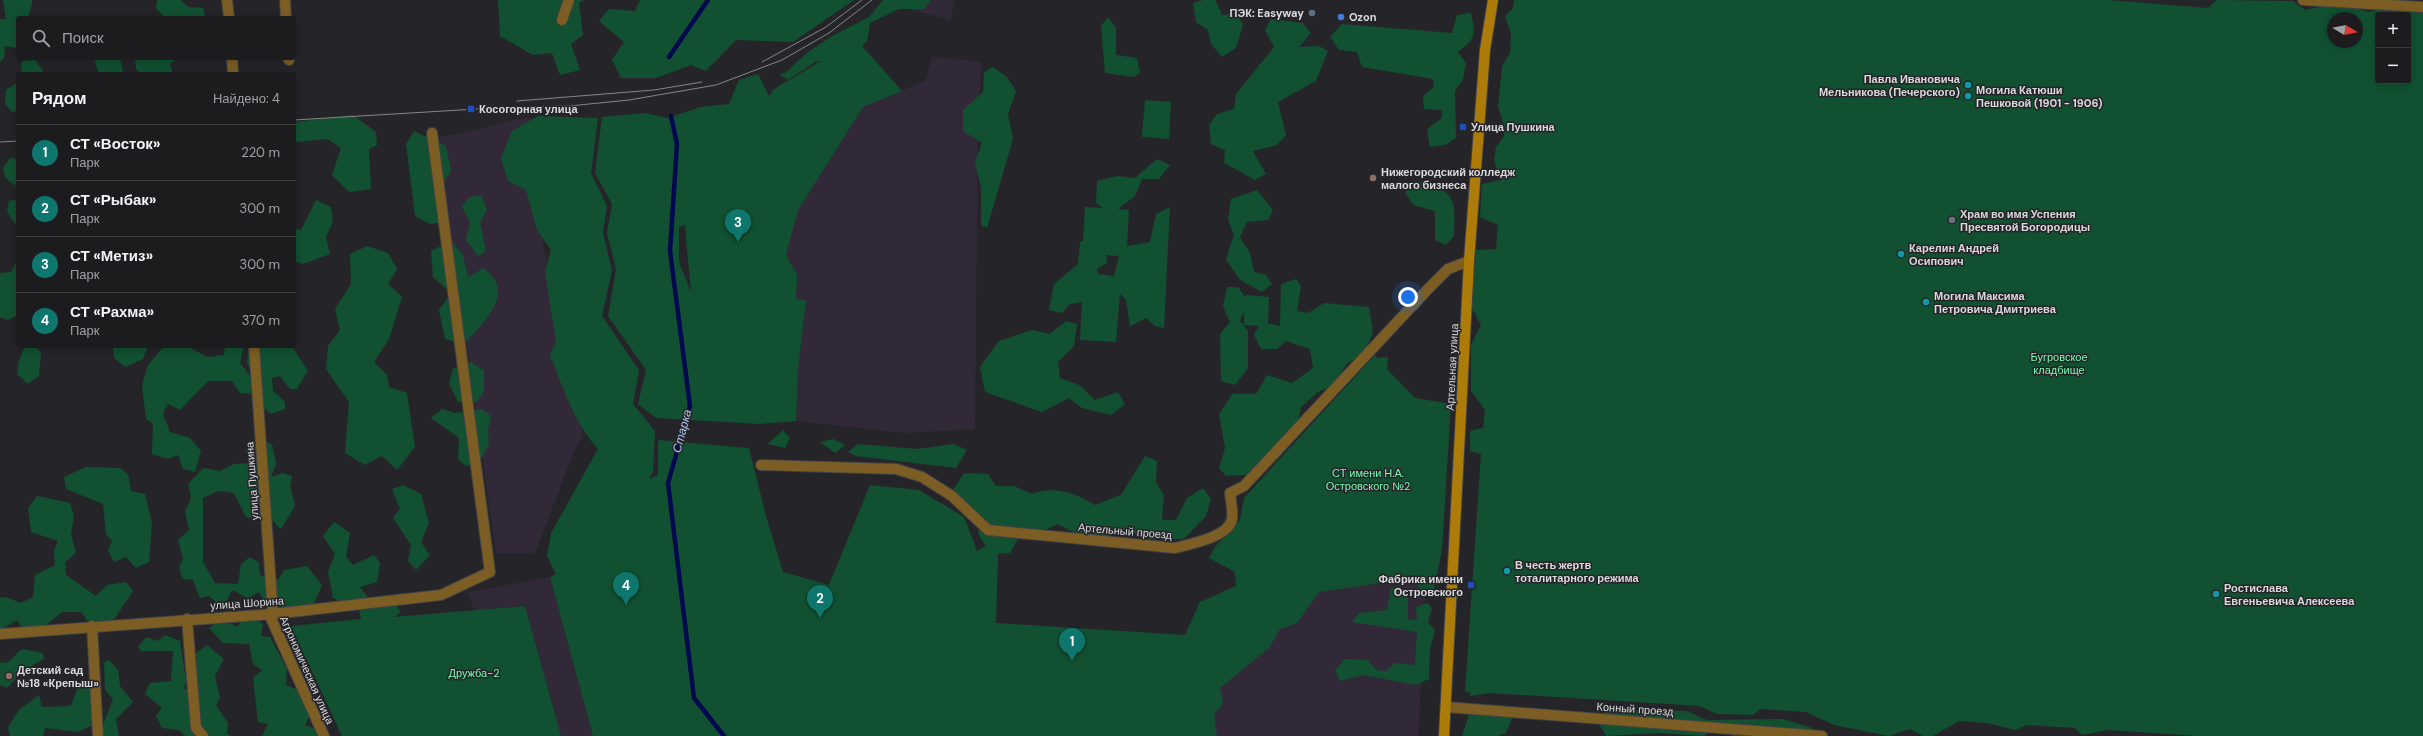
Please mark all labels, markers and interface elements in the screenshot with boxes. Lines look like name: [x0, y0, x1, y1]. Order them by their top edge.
place label: ПЭК: Easyway: [1229, 6, 1304, 20]
marker: ПЭК: Easyway: [1307, 8, 1317, 18]
place label: Ozon: [1349, 10, 1377, 24]
marker: Ozon: [1336, 12, 1346, 22]
north arrow: [2327, 12, 2363, 48]
map controls: [2375, 12, 2411, 84]
button: +: [2375, 12, 2411, 48]
search box: [16, 16, 296, 60]
icon: search: [30, 27, 52, 49]
text: Поиск: [62, 28, 104, 48]
button: −: [2375, 48, 2411, 84]
place label: Павла Ивановича Мельникова (Печерского): [1819, 72, 1961, 99]
marker: Павла Ивановича Мельникова (Печерского): [1963, 80, 1973, 90]
place label: Могила Катюши Пешковой (1901 - 1906): [1976, 83, 2103, 110]
text: Рядом: [32, 87, 87, 109]
text: Найдено: 4: [213, 90, 280, 107]
marker: Могила Катюши Пешковой (1901 - 1906): [1963, 91, 1973, 101]
place label: Косогорная улица: [479, 102, 578, 116]
marker: Косогорная улица: [466, 104, 476, 114]
place label: Улица Пушкина: [1471, 120, 1556, 134]
marker: Улица Пушкина: [1458, 122, 1468, 132]
text: СТ «Восток»: [70, 134, 161, 154]
text: 1: [43, 144, 47, 161]
text: 220 m: [241, 144, 280, 161]
text: Парк: [70, 154, 100, 171]
place label: Нижегородский колледж малого бизнеса: [1381, 165, 1515, 192]
marker: Нижегородский колледж малого бизнеса: [1368, 173, 1378, 183]
text: СТ «Рыбак»: [70, 190, 157, 210]
text: 2: [41, 200, 49, 217]
text: 300 m: [239, 200, 280, 217]
place label: Храм во имя Успения Пресвятой Богородицы: [1960, 207, 2090, 234]
pin: 3: [725, 209, 751, 242]
text: Парк: [70, 210, 100, 227]
marker: Храм во имя Успения Пресвятой Богородицы: [1947, 215, 1957, 225]
place label: Карелин Андрей Осипович: [1909, 241, 1999, 268]
text: СТ «Метиз»: [70, 246, 153, 266]
marker: Карелин Андрей Осипович: [1896, 249, 1906, 259]
text: 3: [41, 256, 49, 273]
text: 300 m: [239, 256, 280, 273]
text: Парк: [70, 266, 100, 283]
your location: [1398, 287, 1418, 307]
place label: Могила Максима Петровича Дмитриева: [1934, 289, 2057, 316]
marker: Могила Максима Петровича Дмитриева: [1921, 297, 1931, 307]
text: СТ «Рахма»: [70, 302, 154, 322]
text: 4: [41, 312, 49, 329]
text: 370 m: [242, 312, 280, 329]
text: Парк: [70, 322, 100, 339]
street label: Артельная улица: [1443, 322, 1461, 411]
park label: Бугровское кладбище: [2030, 350, 2088, 377]
water label: Старка: [669, 407, 696, 454]
street label: улица Пушкина: [242, 440, 262, 521]
park label: СТ имени Н.А. Островского №2: [1326, 466, 1410, 493]
street label: Артельный проезд: [1077, 520, 1173, 542]
place label: В честь жертв тоталитарного режима: [1515, 558, 1640, 585]
marker: В честь жертв тоталитарного режима: [1502, 566, 1512, 576]
pin: 4: [613, 572, 639, 605]
place label: Фабрика имени Островского: [1379, 572, 1463, 599]
marker: Фабрика имени Островского: [1466, 580, 1476, 590]
place label: Ростислава Евгеньевича Алексеева: [2224, 581, 2355, 608]
pin: 2: [807, 585, 833, 618]
marker: Ростислава Евгеньевича Алексеева: [2211, 589, 2221, 599]
street label: улица Шорина: [210, 593, 285, 613]
street label: Агрономическая улица: [277, 614, 338, 727]
pin: 1: [1059, 628, 1085, 661]
place label: Детский сад №18 «Крепыш»: [17, 663, 99, 690]
park label: Дружба-2: [448, 666, 500, 680]
marker: Детский сад №18 «Крепыш»: [4, 671, 14, 681]
street label: Конный проезд: [1596, 699, 1674, 719]

